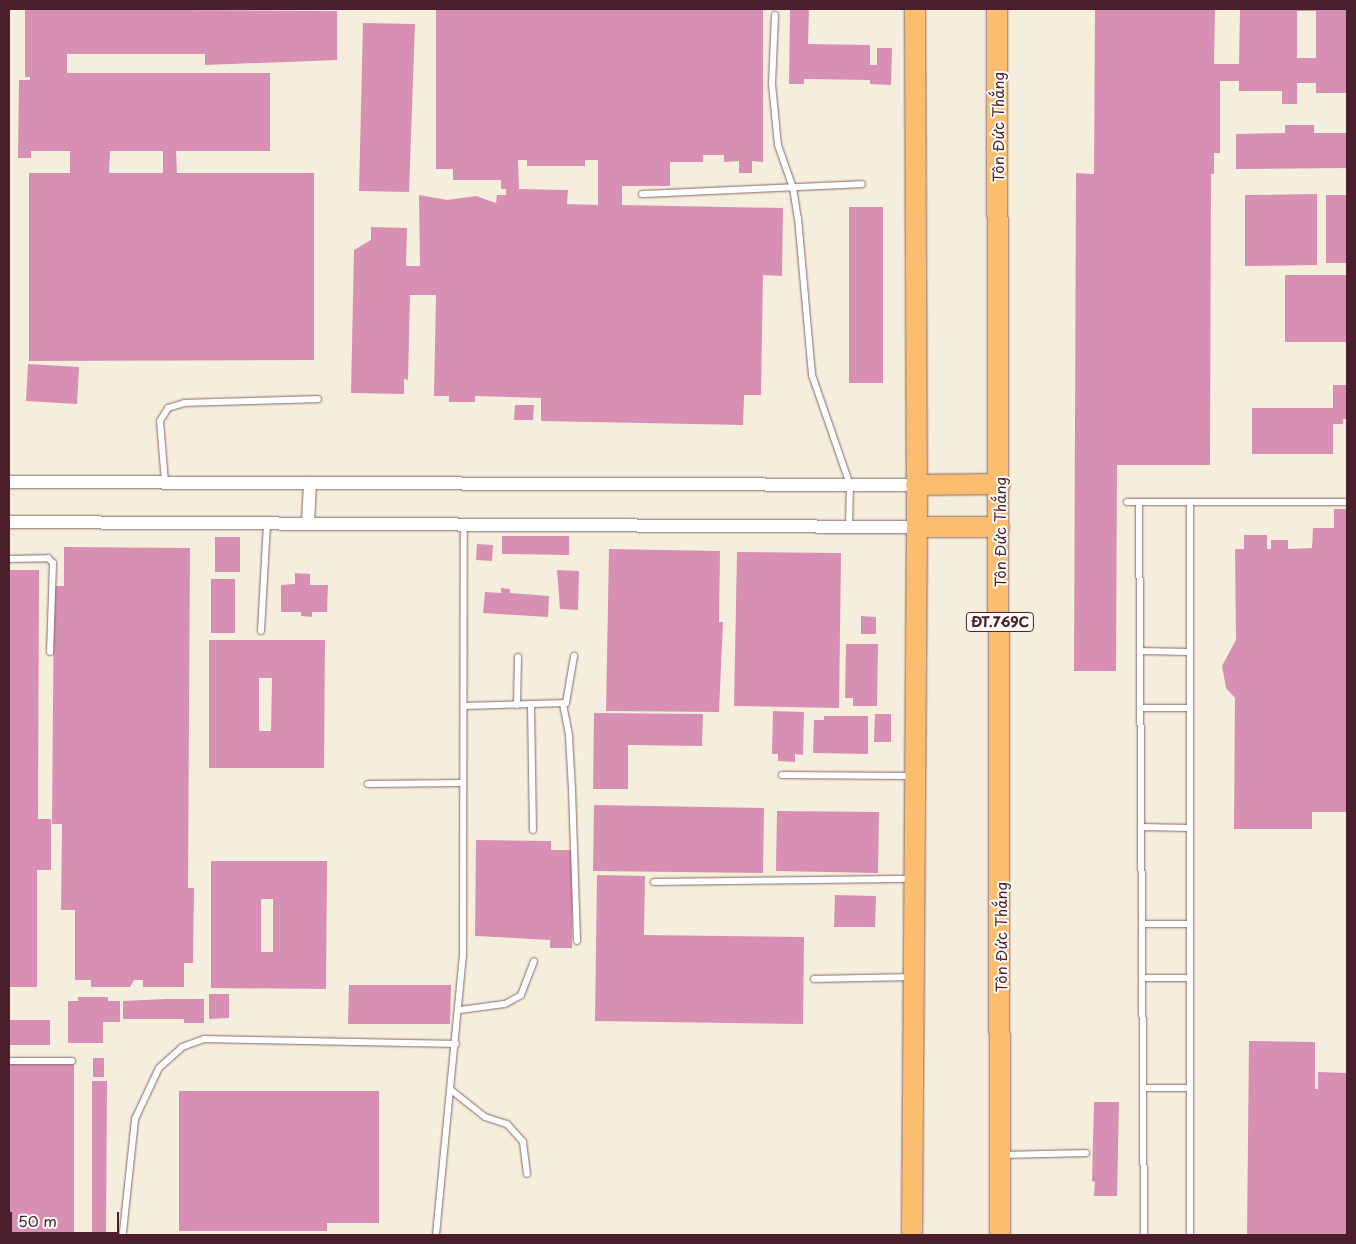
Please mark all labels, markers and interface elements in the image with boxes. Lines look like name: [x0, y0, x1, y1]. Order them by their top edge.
street label: Tôn Đức Thắng: [989, 72, 1007, 182]
street label: Tôn Đức Thắng: [991, 477, 1009, 587]
road number: ĐT.769C: [965, 610, 1035, 634]
street label: Tôn Đức Thắng: [992, 882, 1010, 992]
scale bar: [12, 1202, 121, 1234]
text: 50 m: [18, 1209, 57, 1232]

